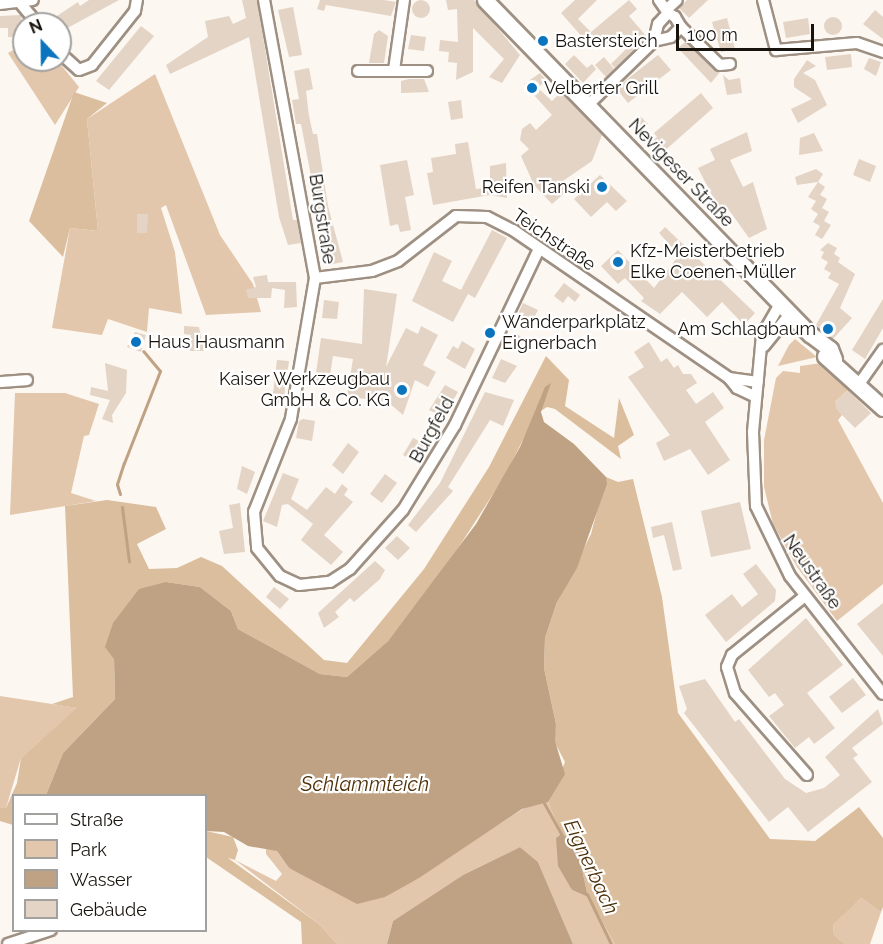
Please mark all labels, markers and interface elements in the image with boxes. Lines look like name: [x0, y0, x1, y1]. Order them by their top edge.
north arrow: [12, 12, 72, 72]
scale bar: [679, 12, 817, 50]
text: N: [27, 16, 45, 38]
text: 100 m: [687, 24, 738, 45]
place label: Bastersteich: [555, 30, 658, 52]
marker: Bastersteich: [536, 34, 550, 48]
place label: Velberter Grill: [544, 77, 659, 99]
marker: Velberter Grill: [525, 81, 539, 95]
street label: Nevigeser Straße: [624, 114, 738, 232]
street label: Burgstraße: [304, 172, 340, 266]
place label: Reifen Tanski: [481, 176, 590, 198]
marker: Reifen Tanski: [595, 180, 609, 194]
street label: Teichstraße: [509, 204, 599, 276]
place label: Kfz-Meisterbetrieb Elke Coenen-Müller: [630, 241, 796, 284]
marker: Kfz-Meisterbetrieb Elke Coenen-Müller: [611, 255, 625, 269]
place label: Wanderparkplatz Eignerbach: [502, 312, 646, 354]
place label: Am Schlagbaum: [677, 318, 816, 340]
marker: Am Schlagbaum: [821, 322, 835, 336]
marker: Wanderparkplatz Eignerbach: [483, 326, 497, 340]
place label: Haus Hausmann: [148, 331, 285, 353]
marker: Haus Hausmann: [129, 335, 143, 349]
place label: Kaiser Werkzeugbau GmbH & Co. KG: [218, 369, 390, 412]
marker: Kaiser Werkzeugbau GmbH & Co. KG: [395, 383, 409, 397]
street label: Burgfeld: [405, 393, 459, 467]
street label: Neustraße: [778, 530, 846, 614]
water label: Schlammteich: [301, 772, 429, 796]
legend: [12, 794, 207, 932]
text: Straße: [70, 809, 123, 830]
water label: Eignerbach: [559, 816, 623, 918]
text: Park: [70, 839, 107, 860]
text: Wasser: [70, 869, 132, 890]
text: Gebäude: [70, 899, 147, 920]

